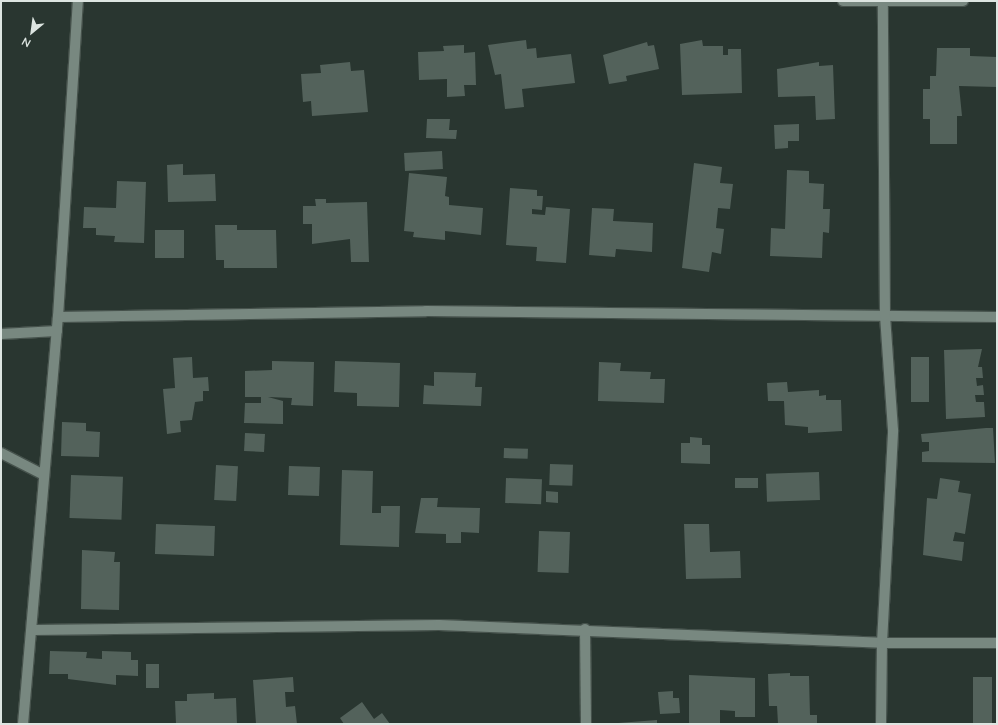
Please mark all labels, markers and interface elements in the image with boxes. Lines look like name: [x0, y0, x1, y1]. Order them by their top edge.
north arrow: [12, 12, 52, 52]
text: N: [19, 34, 33, 51]

